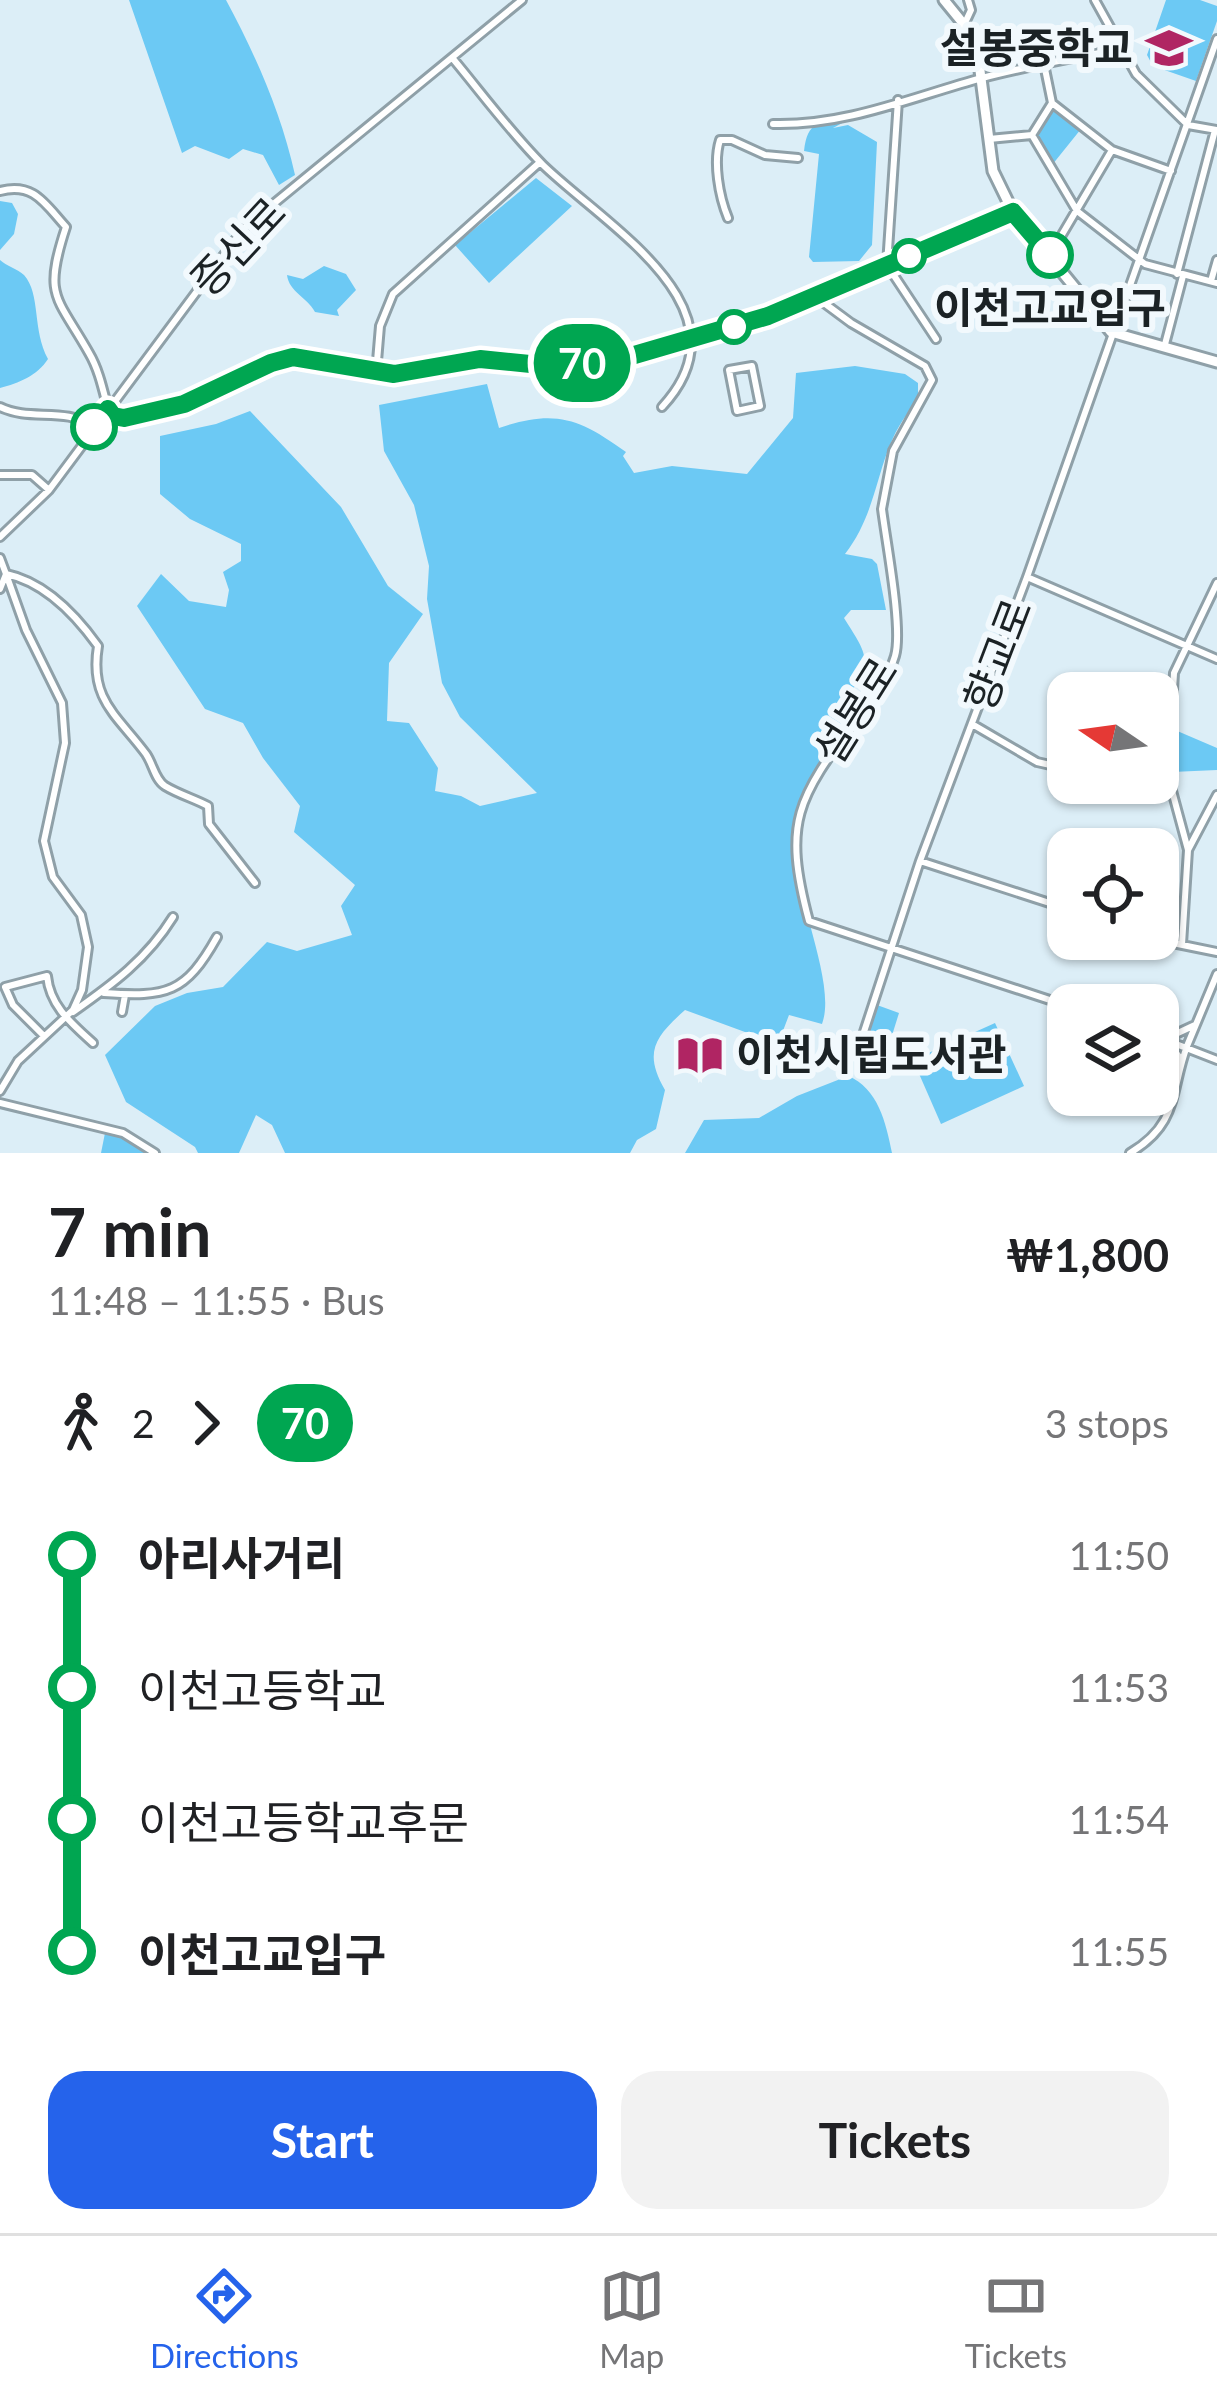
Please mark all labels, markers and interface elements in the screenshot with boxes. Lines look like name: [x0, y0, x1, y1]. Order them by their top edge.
place label: 설봉중학교: [940, 22, 1133, 72]
school or university icon: 설봉중학교: [1144, 23, 1194, 73]
street label: 증신로: [179, 187, 295, 306]
marker: 이천고교입구: [1028, 233, 1072, 277]
unlabelled marker: [893, 240, 925, 272]
place label: 이천고교입구: [934, 282, 1166, 332]
unlabelled marker: [718, 311, 750, 343]
line badge: 70: [528, 324, 636, 402]
text: 70: [558, 338, 606, 388]
unlabelled marker: [72, 405, 116, 449]
street label: 향교로: [953, 592, 1041, 718]
street label: 설봉로: [803, 648, 907, 773]
north arrow: [1047, 672, 1179, 804]
map controls: [1047, 672, 1179, 1116]
button: locate: [1047, 828, 1179, 960]
button: layers: [1047, 984, 1179, 1116]
place label: 이천시립도서관: [736, 1029, 1006, 1079]
library icon: 이천시립도서관: [675, 1030, 725, 1080]
text: 7 min: [48, 1192, 212, 1271]
text: ₩1,800: [1005, 1228, 1169, 1282]
text: 11:48 – 11:55 · Bus: [48, 1277, 385, 1323]
icon: walk: [48, 1390, 114, 1456]
icon: forward: [173, 1390, 239, 1456]
text: 70: [281, 1398, 329, 1448]
text: 2: [132, 1400, 155, 1446]
text: 3 stops: [1045, 1400, 1169, 1446]
text: 아리사거리: [138, 1531, 345, 1585]
text: 11:50: [1069, 1532, 1169, 1578]
text: 이천고등학교: [138, 1663, 386, 1717]
text: 11:53: [1069, 1664, 1169, 1710]
text: 이천고등학교후문: [138, 1795, 469, 1849]
text: 11:54: [1069, 1796, 1169, 1842]
text: 이천고교입구: [138, 1927, 386, 1981]
text: 11:55: [1069, 1928, 1169, 1974]
button: Start: [48, 2071, 597, 2209]
button: Tickets: [621, 2071, 1169, 2209]
tab: Directions: [150, 2263, 299, 2375]
tab: Map: [599, 2263, 665, 2375]
tab: Tickets: [965, 2263, 1067, 2375]

